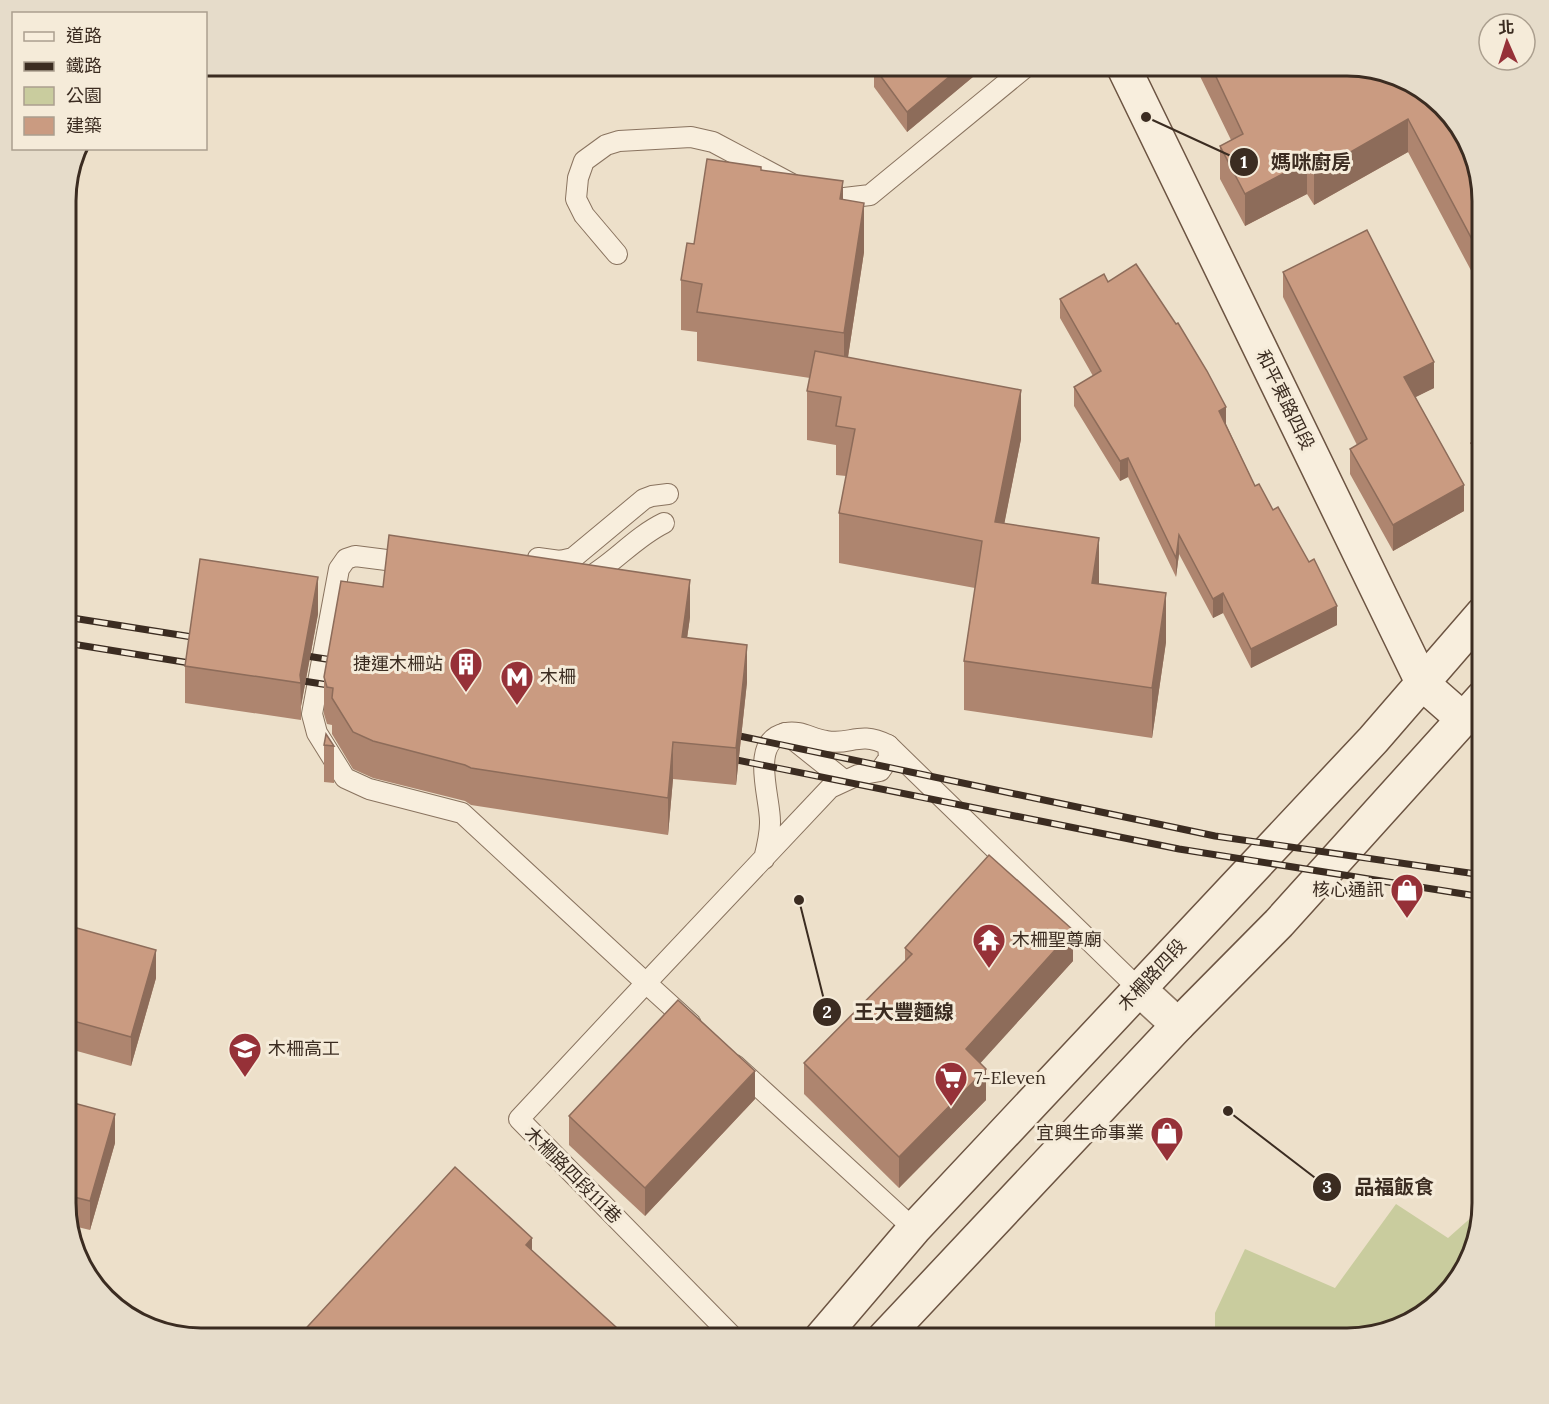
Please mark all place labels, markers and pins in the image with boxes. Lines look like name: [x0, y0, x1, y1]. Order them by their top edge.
callout: 媽咪廚房: [1229, 143, 1363, 181]
building icon: 捷運木柵站: [448, 646, 484, 693]
place label: 捷運木柵站: [353, 652, 443, 675]
metro station icon: 木柵: [499, 659, 535, 706]
place label: 木柵: [540, 665, 576, 688]
shop icon: 核心通訊: [1389, 872, 1425, 919]
place label: 核心通訊: [1312, 878, 1384, 901]
temple icon: 木柵聖尊廟: [971, 922, 1007, 969]
place label: 木柵聖尊廟: [1012, 928, 1102, 951]
callout: 王大豐麵線: [812, 993, 966, 1031]
school or university icon: 木柵高工: [227, 1031, 263, 1078]
place label: 木柵高工: [268, 1037, 340, 1060]
supermarket icon: 7-Eleven: [933, 1060, 969, 1107]
place label: 7-Eleven: [974, 1066, 1046, 1089]
shop icon: 宜興生命事業: [1149, 1115, 1185, 1162]
place label: 宜興生命事業: [1036, 1121, 1144, 1144]
callout: 品福飯食: [1312, 1168, 1446, 1206]

